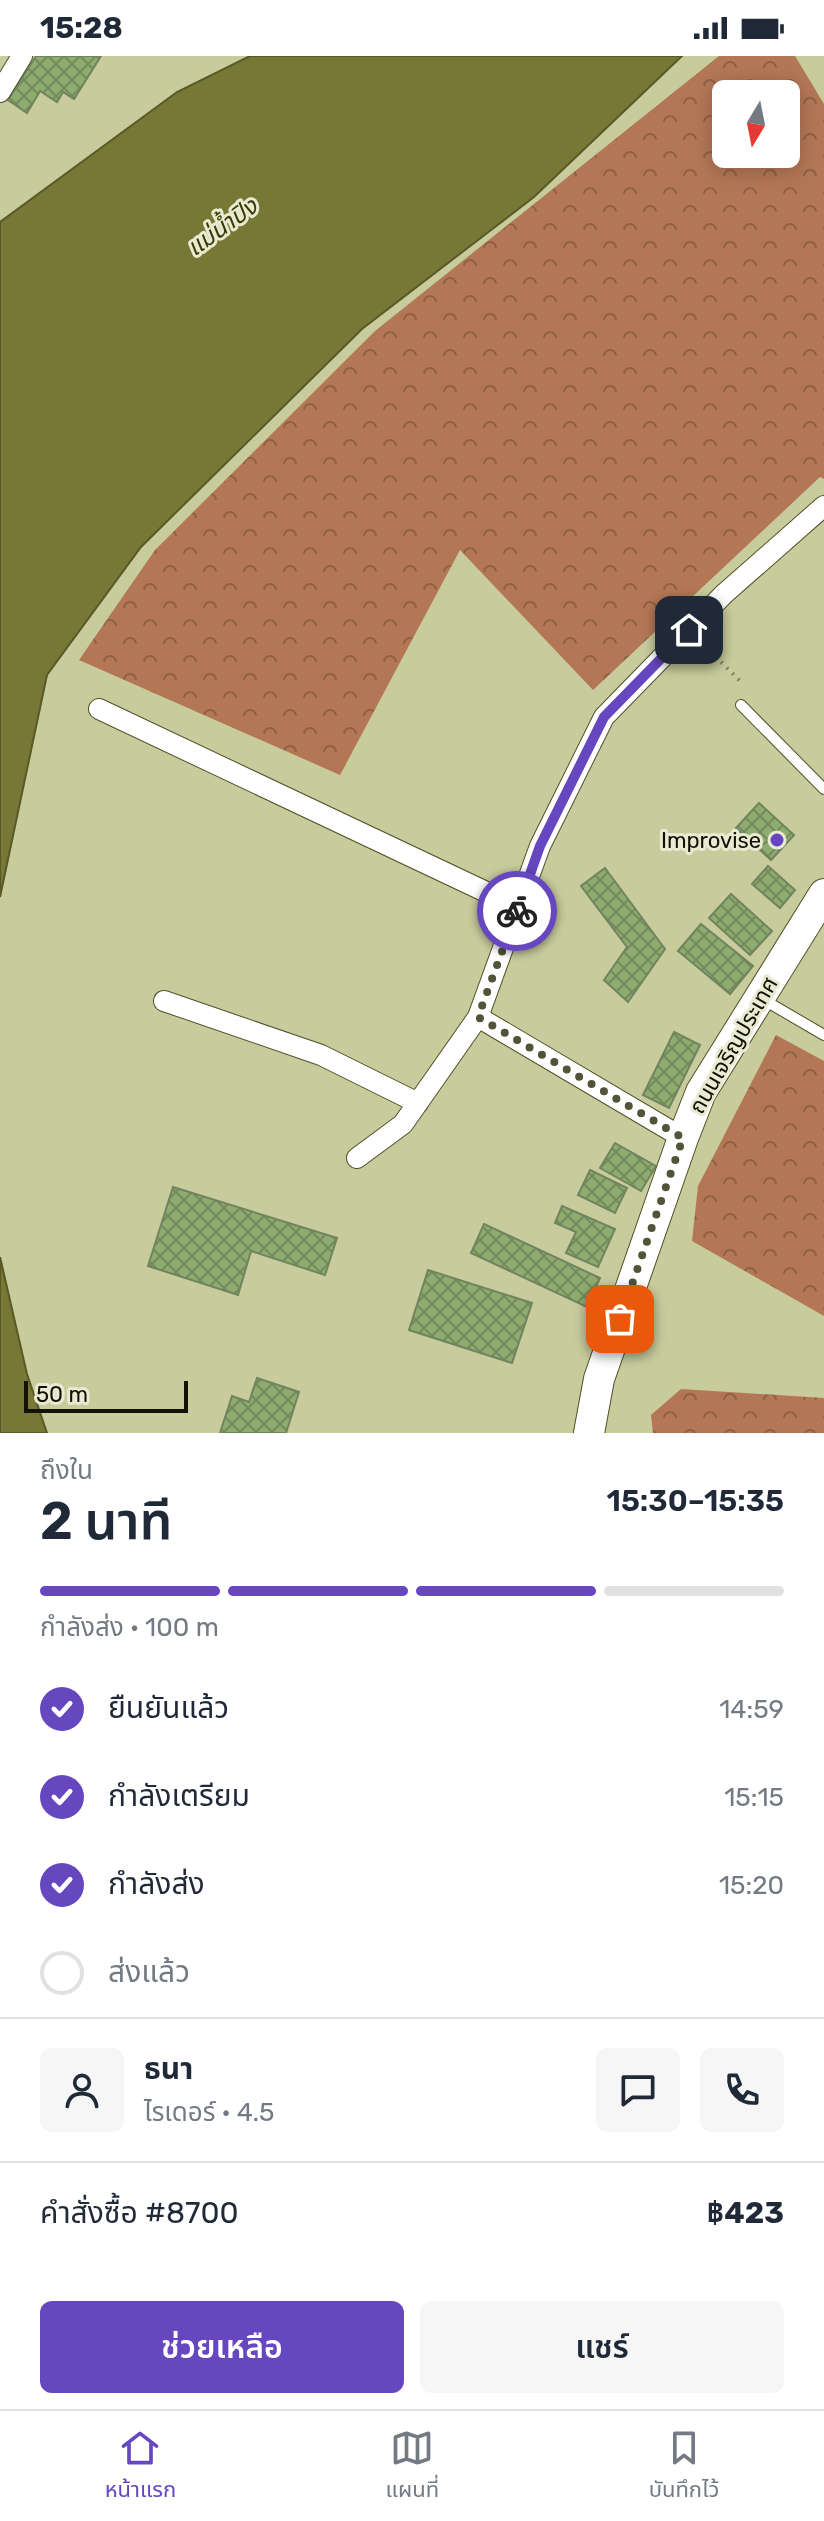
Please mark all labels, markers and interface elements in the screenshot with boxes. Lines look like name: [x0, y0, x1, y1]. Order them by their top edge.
text: 15:28: [40, 10, 123, 46]
north arrow: [712, 80, 800, 168]
map controls: [712, 80, 800, 168]
water label: แม่น้ำปิง: [180, 189, 264, 262]
pin: [655, 596, 723, 664]
icon: home: [667, 608, 711, 652]
place label: Improvise: [661, 827, 761, 854]
marker: Improvise: [768, 831, 786, 849]
courier: [477, 871, 557, 951]
icon: bike: [495, 889, 539, 933]
street label: ถนนเจริญประเทศ: [683, 972, 784, 1119]
pin: [586, 1285, 654, 1353]
icon: bag: [598, 1297, 642, 1341]
scale bar: [24, 1377, 188, 1413]
text: 50 m: [36, 1381, 88, 1408]
text: ถึงใน: [40, 1455, 93, 1486]
text: 15:30–15:35: [607, 1483, 784, 1519]
text: 2 นาที: [40, 1490, 172, 1552]
text: กำลังส่ง · 100 m: [40, 1612, 219, 1643]
icon: check: [40, 1687, 84, 1731]
text: ยืนยันแล้ว: [108, 1690, 229, 1726]
text: 14:59: [719, 1694, 784, 1725]
icon: check: [40, 1775, 84, 1819]
text: กำลังเตรียม: [108, 1778, 250, 1814]
text: 15:15: [724, 1782, 784, 1813]
icon: check: [40, 1863, 84, 1907]
text: กำลังส่ง: [108, 1866, 205, 1902]
text: 15:20: [719, 1870, 784, 1901]
text: ส่งแล้ว: [108, 1954, 190, 1990]
button: person: [40, 2048, 124, 2132]
button: chat: [596, 2048, 680, 2132]
button: phone: [700, 2048, 784, 2132]
text: ธนา: [144, 2051, 193, 2087]
text: ไรเดอร์ · 4.5: [144, 2097, 274, 2128]
text: คำสั่งซื้อ #8700: [40, 2195, 239, 2231]
text: ฿423: [707, 2195, 784, 2231]
button: ช่วยเหลือ: [40, 2301, 404, 2393]
button: แชร์: [420, 2301, 784, 2393]
tab: หน้าแรก: [105, 2426, 176, 2507]
tab: แผนที่: [386, 2426, 439, 2507]
tab: บันทึกไว้: [649, 2426, 719, 2507]

